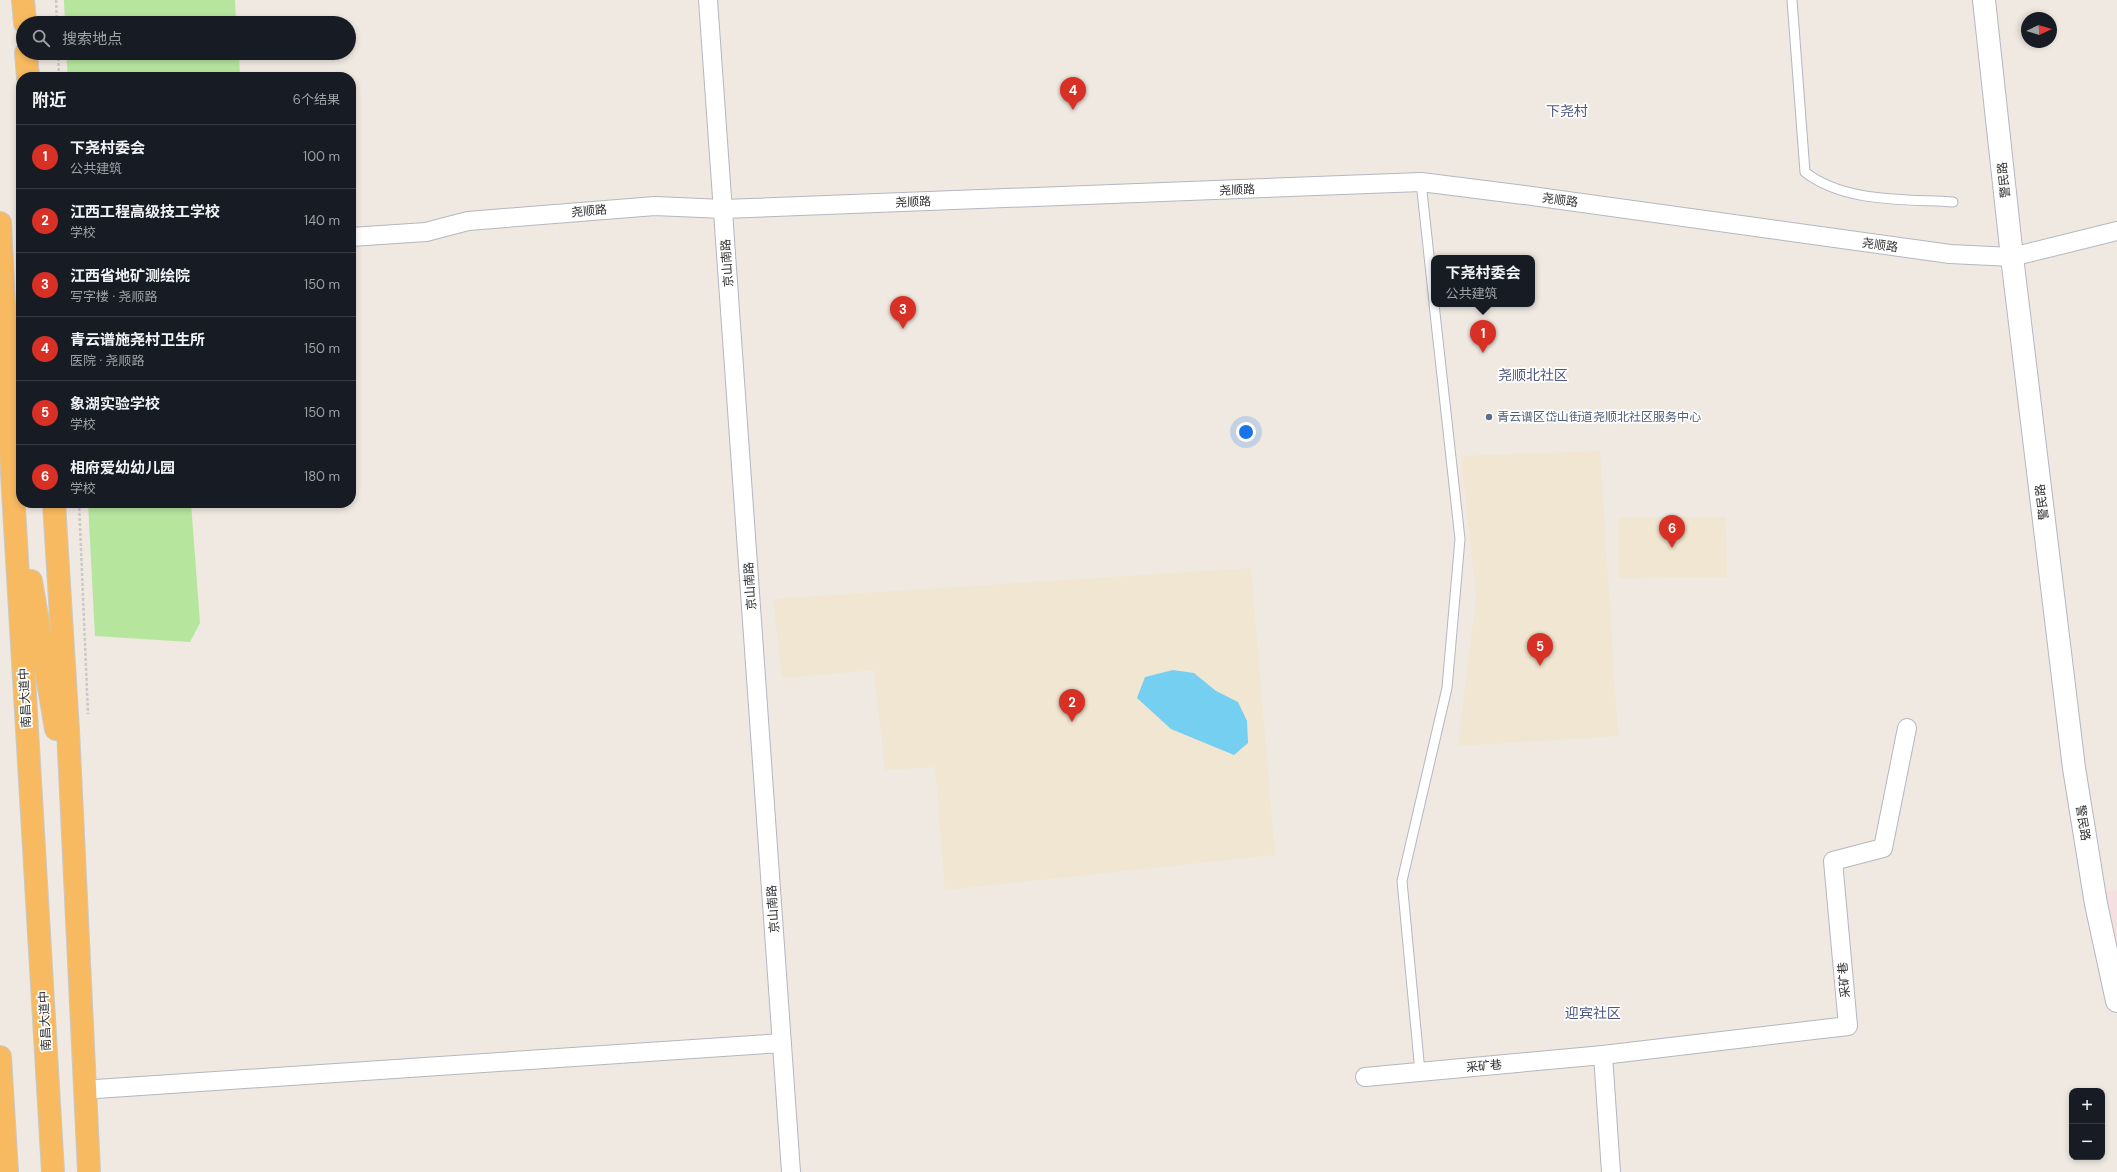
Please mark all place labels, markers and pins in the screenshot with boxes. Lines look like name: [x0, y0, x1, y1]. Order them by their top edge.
pin: 4: [1060, 77, 1086, 110]
pin: 3: [890, 296, 916, 329]
pin: 1: [1470, 320, 1496, 353]
place label: 青云谱区岱山街道尧顺北社区服务中心: [1497, 409, 1701, 425]
marker: 青云谱区岱山街道尧顺北社区服务中心: [1484, 412, 1494, 422]
pin: 6: [1659, 515, 1685, 548]
pin: 5: [1527, 633, 1553, 666]
pin: 2: [1059, 689, 1085, 722]

